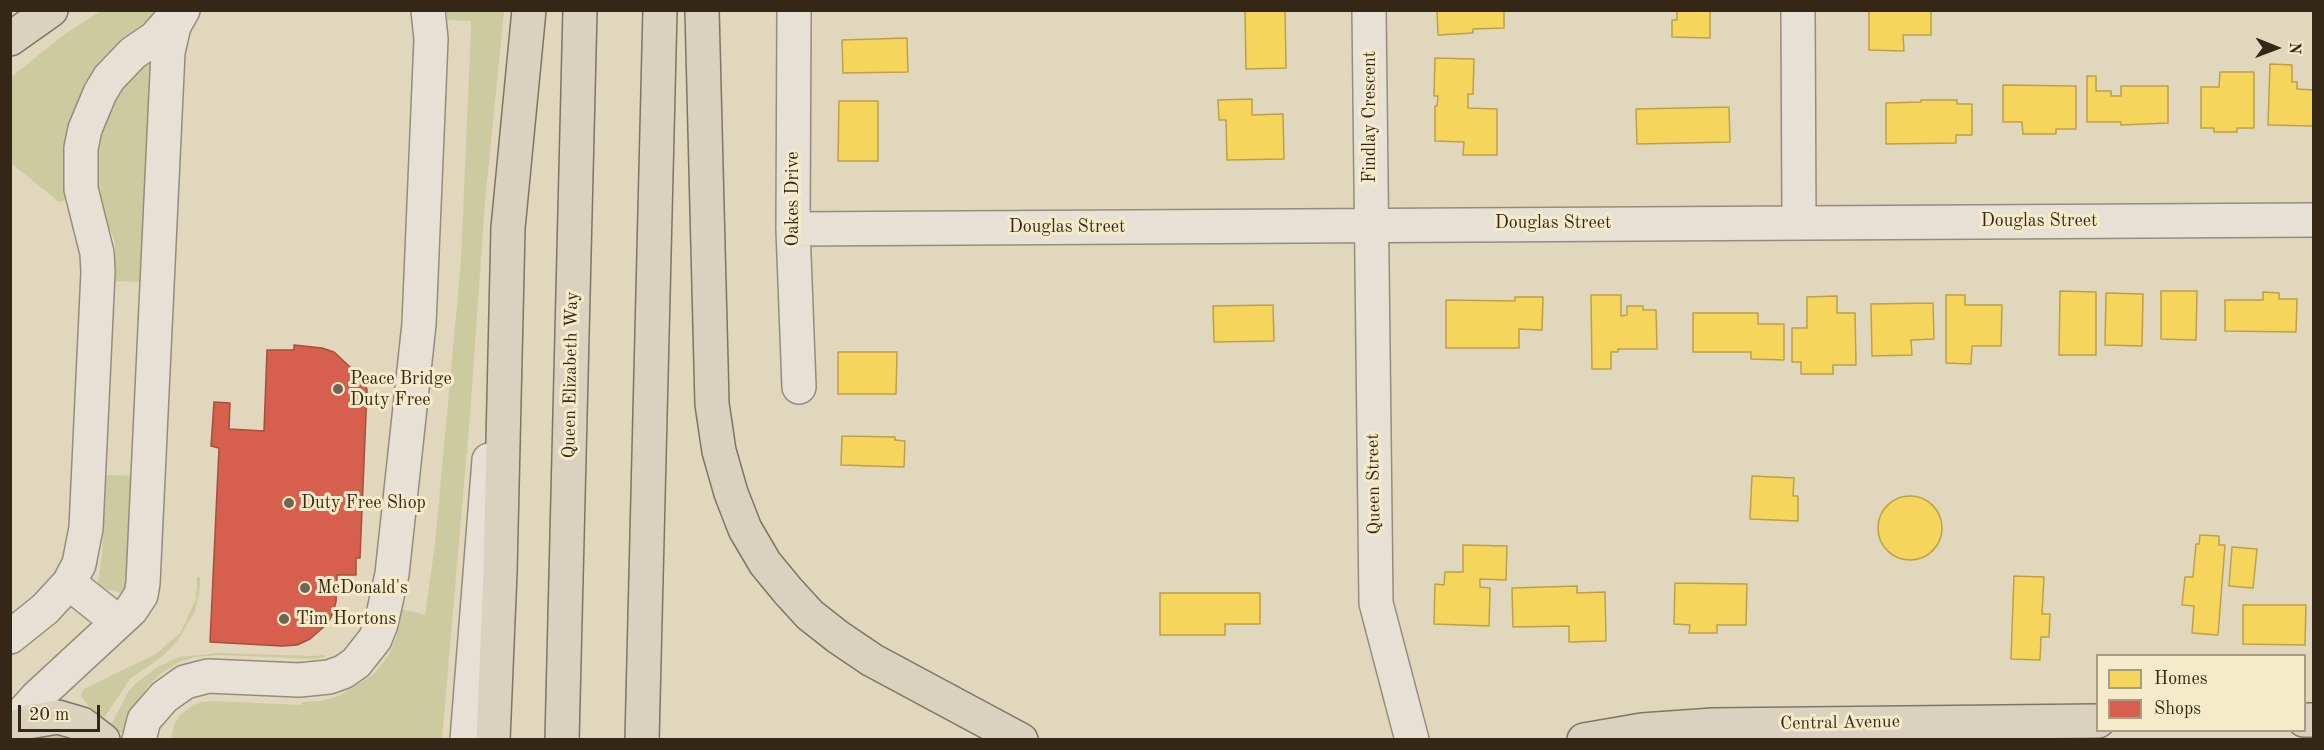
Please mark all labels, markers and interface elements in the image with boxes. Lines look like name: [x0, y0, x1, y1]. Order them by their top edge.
north arrow: [2246, 18, 2306, 78]
text: N: [2286, 42, 2302, 55]
street label: Findlay Crescent: [1359, 51, 1381, 183]
street label: Oakes Drive: [782, 151, 804, 247]
street label: Douglas Street: [1981, 210, 2097, 232]
street label: Douglas Street: [1495, 212, 1611, 234]
street label: Douglas Street: [1009, 216, 1125, 238]
street label: Queen Elizabeth Way: [559, 291, 583, 459]
place label: Peace Bridge Duty Free: [350, 368, 452, 410]
marker: Peace Bridge Duty Free: [331, 382, 345, 396]
street label: Queen Street: [1362, 433, 1386, 535]
place label: Duty Free Shop: [301, 492, 426, 514]
marker: Duty Free Shop: [282, 496, 296, 510]
place label: McDonald's: [317, 577, 408, 599]
marker: McDonald's: [298, 581, 312, 595]
place label: Tim Hortons: [296, 608, 396, 630]
marker: Tim Hortons: [277, 612, 291, 626]
legend: [2096, 654, 2306, 732]
text: Homes: [2154, 670, 2208, 688]
scale bar: [21, 693, 104, 731]
text: Shops: [2154, 700, 2201, 718]
text: 20 m: [29, 706, 69, 724]
street label: Central Avenue: [1780, 711, 1900, 735]

